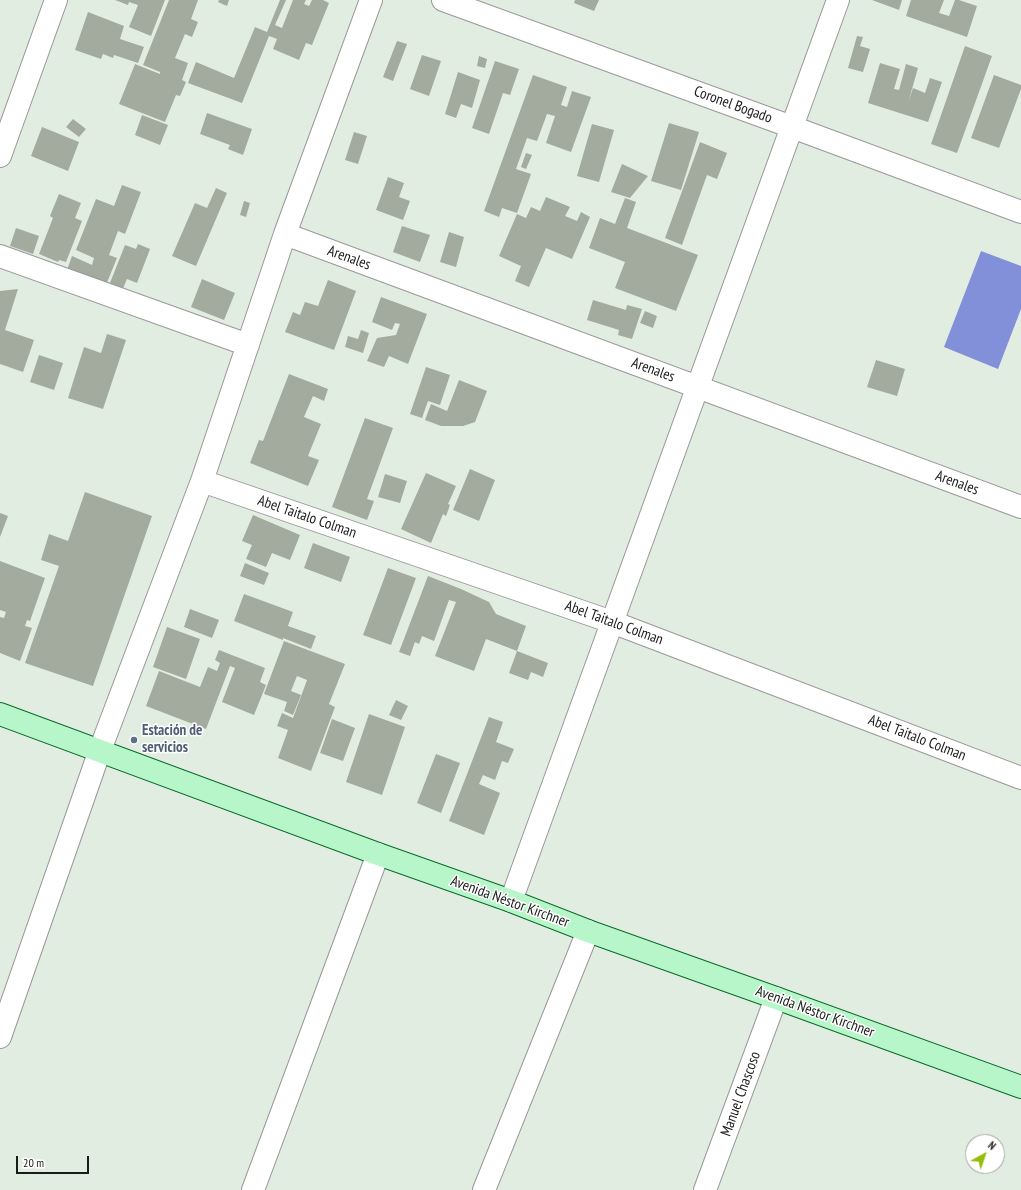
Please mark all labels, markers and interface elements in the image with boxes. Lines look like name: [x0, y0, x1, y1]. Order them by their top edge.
street label: Coronel Bogado: [691, 83, 775, 127]
street label: Arenales: [325, 242, 373, 274]
street label: Arenales: [629, 354, 677, 386]
street label: Arenales: [933, 467, 981, 499]
street label: Abel Taitalo Colman: [255, 492, 359, 542]
street label: Abel Taitalo Colman: [562, 597, 666, 649]
street label: Abel Taitalo Colman: [866, 711, 968, 765]
place label: Estación de servicios: [142, 722, 202, 757]
marker: Estación de servicios: [129, 735, 139, 745]
street label: Avenida Néstor Kirchner: [448, 872, 572, 932]
street label: Avenida Néstor Kirchner: [753, 982, 877, 1042]
street label: Manuel Chascoso: [717, 1049, 765, 1139]
north arrow: [965, 1134, 1005, 1174]
text: N: [985, 1138, 999, 1153]
scale bar: [18, 1148, 91, 1174]
text: 20 m: [23, 1155, 44, 1170]

